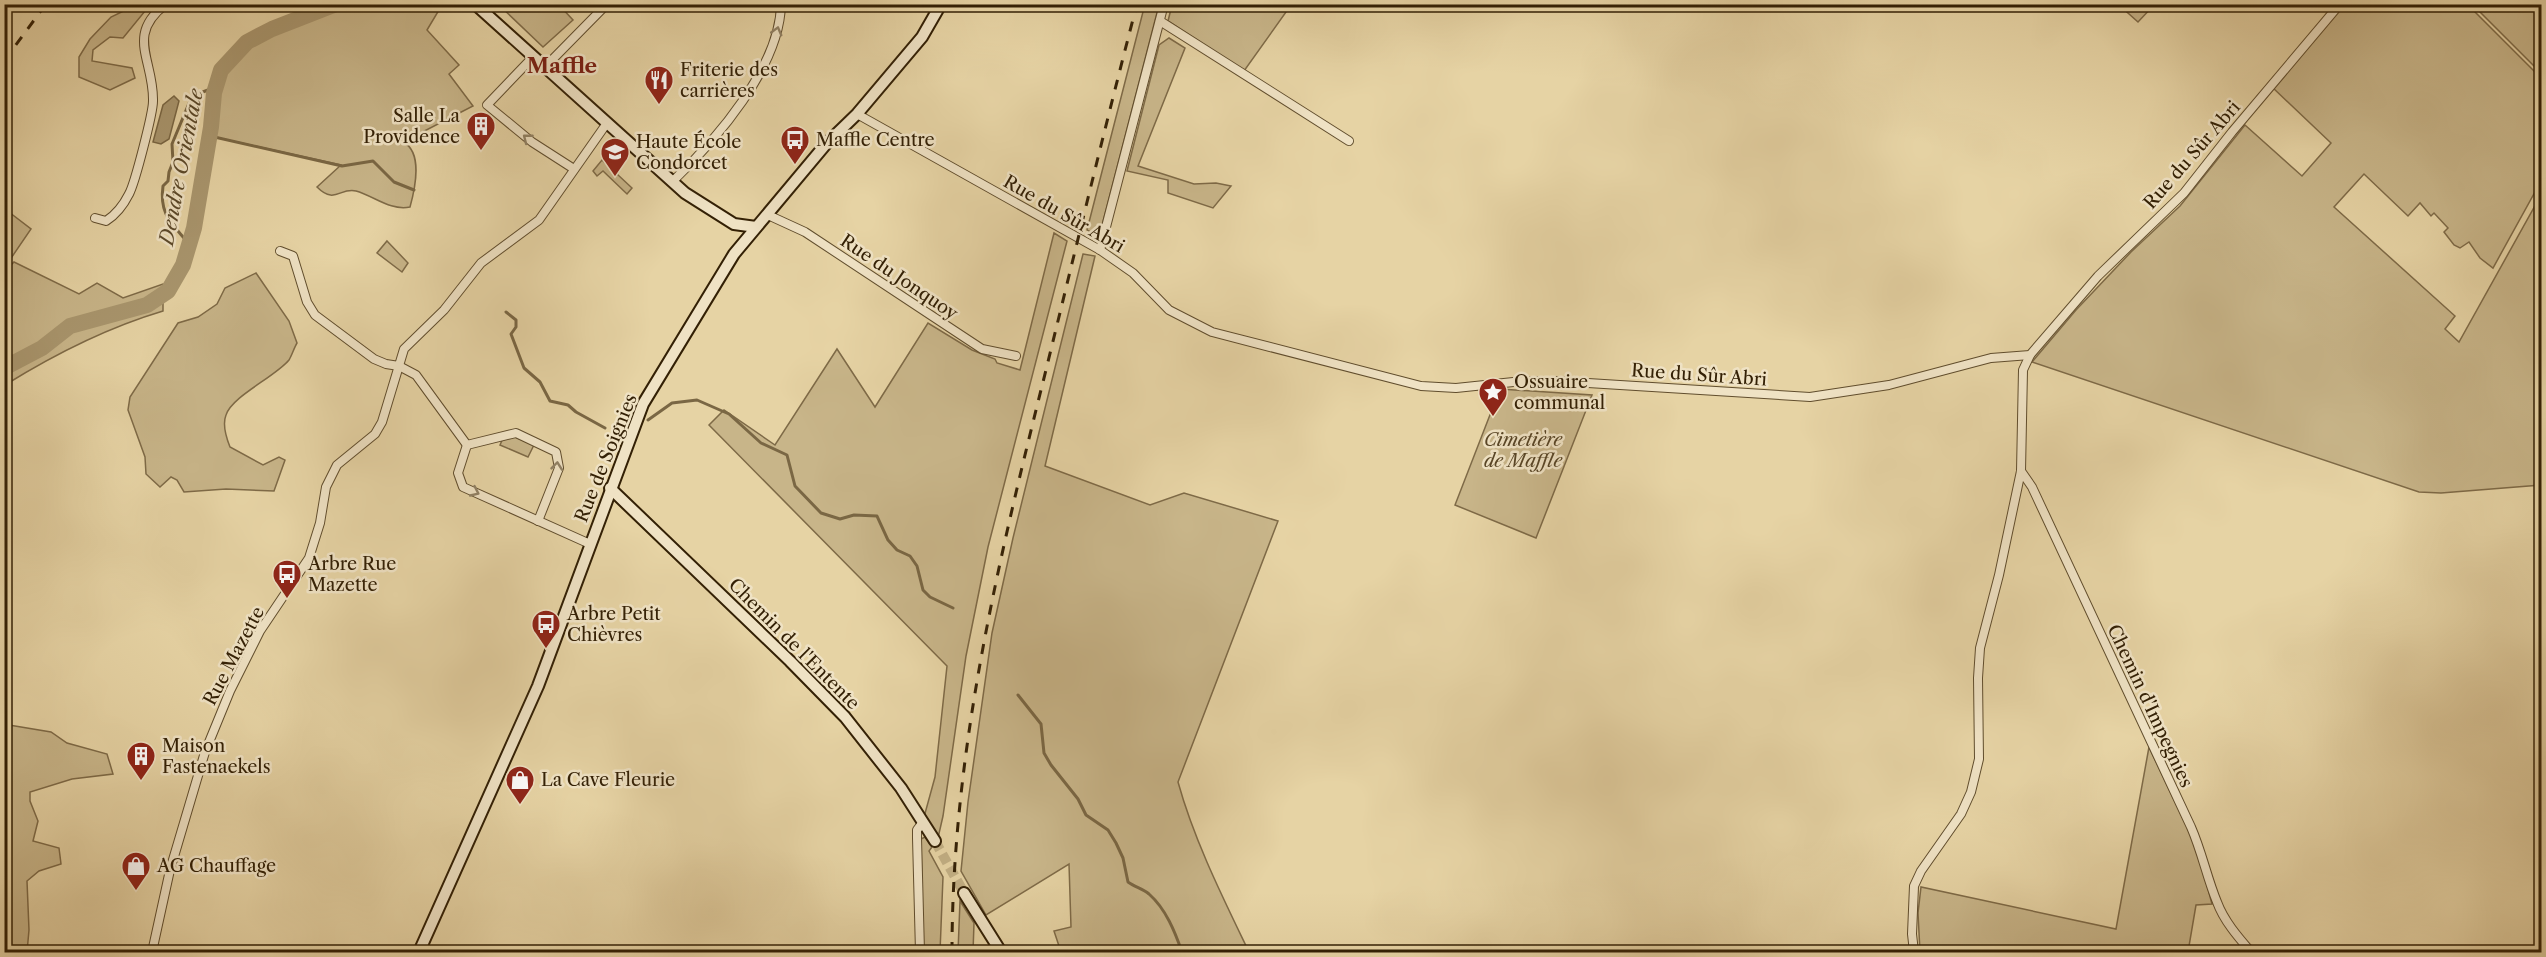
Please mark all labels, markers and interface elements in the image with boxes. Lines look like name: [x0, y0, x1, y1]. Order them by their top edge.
one-way arrow: [770, 26, 782, 37]
district label: Maffle: [527, 53, 597, 78]
place label: Friterie des carrières: [680, 59, 778, 102]
restaurant icon: Friterie des carrières: [643, 64, 675, 106]
water label: Dendre Orientale: [154, 85, 208, 249]
street label: Rue du Sûr Abri: [2139, 96, 2245, 214]
place label: Salle La Providence: [363, 105, 460, 148]
building icon: Salle La Providence: [465, 110, 497, 152]
bus stop icon: Maffle Centre: [779, 124, 811, 166]
place label: Maffle Centre: [816, 129, 935, 151]
place label: Haute École Condorcet: [636, 130, 741, 174]
one-way arrow: [523, 134, 534, 145]
school or university icon: Haute École Condorcet: [599, 136, 631, 178]
street label: Rue du Sûr Abri: [1000, 170, 1129, 258]
street label: Rue du Jonquoy: [836, 230, 963, 325]
street label: Rue du Sûr Abri: [1630, 359, 1768, 391]
place label: Ossuaire communal: [1514, 371, 1605, 414]
place icon: Ossuaire communal: [1477, 376, 1509, 418]
street label: Rue de Soignies: [570, 391, 642, 525]
park label: Cimetière de Maffle: [1484, 429, 1563, 472]
one-way arrow: [550, 461, 563, 471]
one-way arrow: [469, 485, 480, 497]
place label: Arbre Rue Mazette: [307, 553, 396, 596]
bus stop icon: Arbre Rue Mazette: [271, 558, 303, 600]
street label: Chemin de l'Entente: [724, 574, 864, 714]
street label: Rue Mazette: [199, 603, 269, 709]
place label: Arbre Petit Chièvres: [566, 603, 661, 646]
bus stop icon: Arbre Petit Chièvres: [530, 608, 562, 650]
street label: Chemin d'Impegnies: [2103, 621, 2197, 791]
place label: Maison Fastenaekels: [162, 735, 271, 778]
building icon: Maison Fastenaekels: [125, 740, 157, 782]
shop icon: La Cave Fleurie: [504, 764, 536, 806]
place label: La Cave Fleurie: [541, 769, 675, 791]
shop icon: AG Chauffage: [120, 850, 152, 892]
place label: AG Chauffage: [156, 855, 276, 877]

